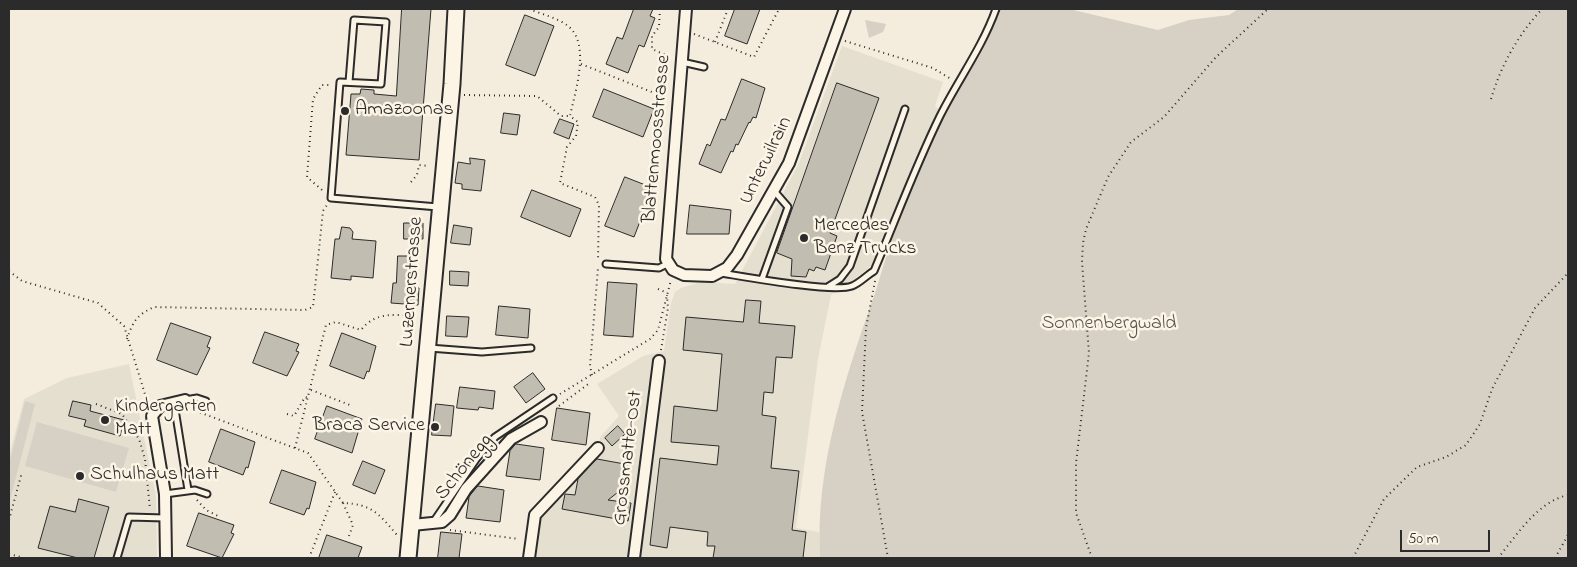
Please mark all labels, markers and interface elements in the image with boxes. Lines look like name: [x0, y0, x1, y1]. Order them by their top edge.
street label: Blattenmoosstrasse: [639, 54, 677, 224]
place label: Amazoonas: [355, 99, 454, 123]
marker: Amazoonas: [339, 105, 351, 117]
street label: Unterwilrain: [735, 113, 799, 209]
place label: Mercedes Benz Trucks: [814, 215, 917, 262]
street label: Luzernerstrasse: [396, 216, 430, 348]
marker: Mercedes Benz Trucks: [798, 232, 810, 244]
park label: Sonnenbergwald: [1041, 313, 1177, 337]
street label: Grossmatte-Ost: [609, 389, 649, 527]
place label: Kindergarten Matt: [115, 396, 216, 443]
marker: Kindergarten Matt: [99, 414, 111, 426]
place label: Braca Service: [313, 415, 425, 439]
marker: Braca Service: [429, 421, 441, 433]
street label: Schönegg: [431, 430, 499, 506]
place label: Schulhaus Matt: [90, 464, 219, 488]
marker: Schulhaus Matt: [74, 470, 86, 482]
scale bar: [1402, 520, 1492, 552]
text: 50 m: [1408, 528, 1438, 550]

